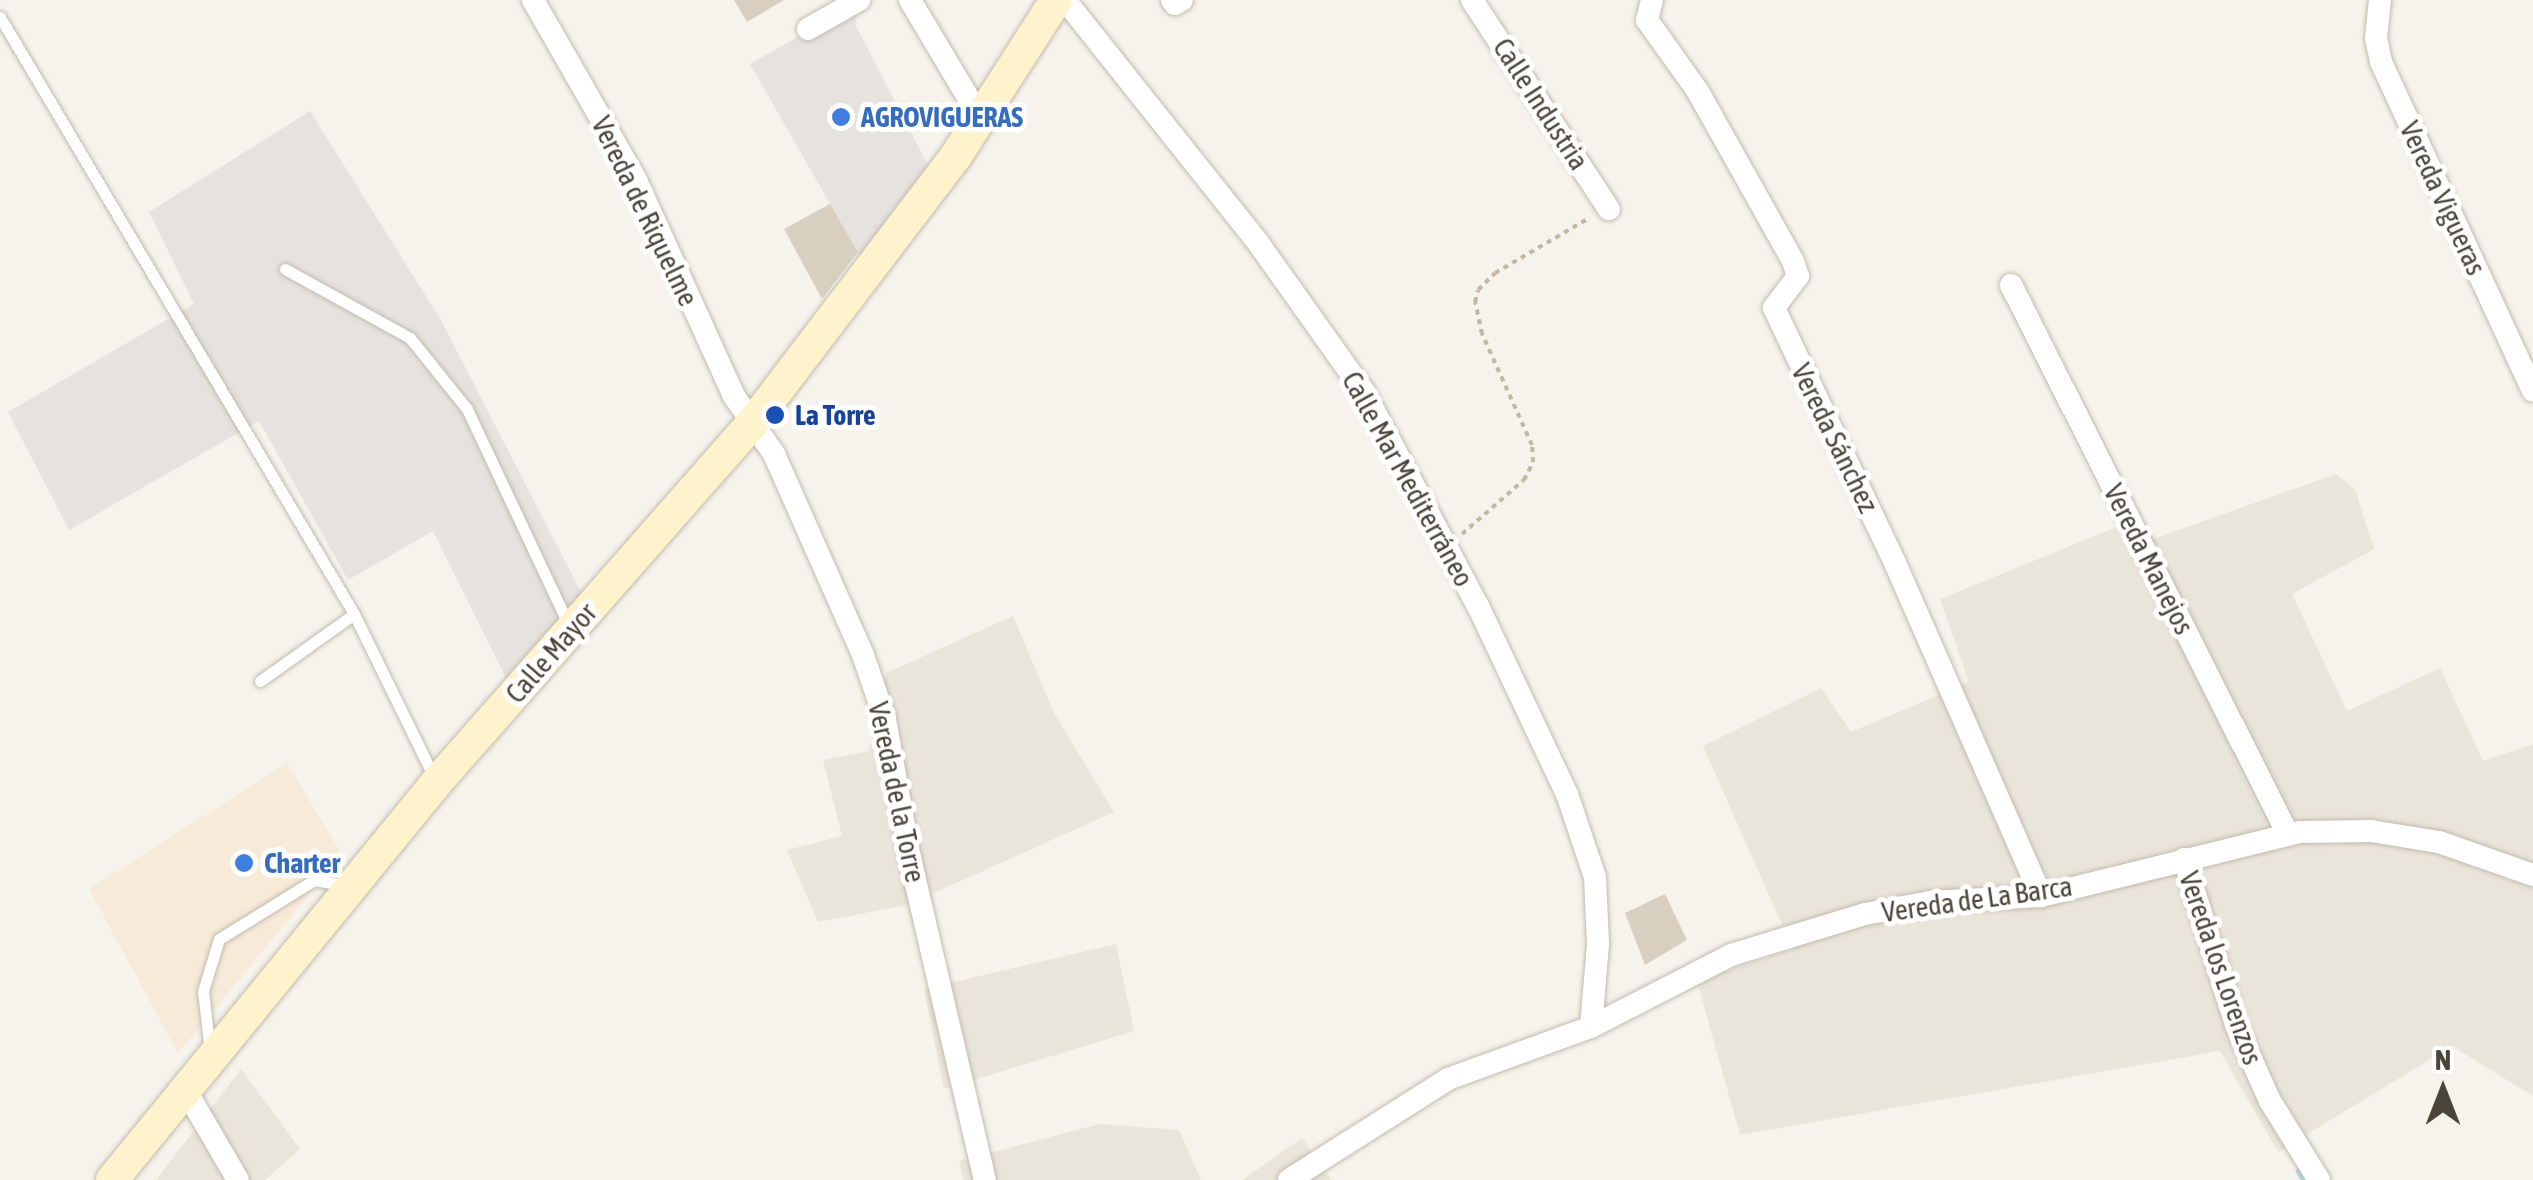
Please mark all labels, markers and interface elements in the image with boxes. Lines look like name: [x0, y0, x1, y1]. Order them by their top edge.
street label: Calle Industria: [1486, 32, 1596, 176]
place label: AGROVIGUERAS: [861, 100, 1023, 134]
marker: AGROVIGUERAS: [830, 106, 852, 128]
street label: Vereda de Riquelme: [585, 111, 705, 311]
street label: Vereda Vigueras: [2393, 116, 2493, 280]
street label: Vereda Sánchez: [1784, 358, 1886, 518]
street label: Calle Mar Mediterráneo: [1335, 366, 1481, 592]
place label: La Torre: [795, 398, 876, 432]
marker: La Torre: [764, 404, 786, 426]
street label: Vereda Manejos: [2097, 478, 2201, 640]
street label: Calle Mayor: [499, 596, 603, 710]
street label: Vereda de la Torre: [861, 699, 933, 885]
place label: Charter: [264, 846, 340, 880]
marker: Charter: [233, 852, 255, 874]
street label: Vereda los Lorenzos: [2172, 867, 2270, 1069]
street label: Vereda de La Barca: [1880, 869, 2074, 929]
north arrow: [2393, 1040, 2493, 1140]
text: N: [2435, 1044, 2451, 1076]

